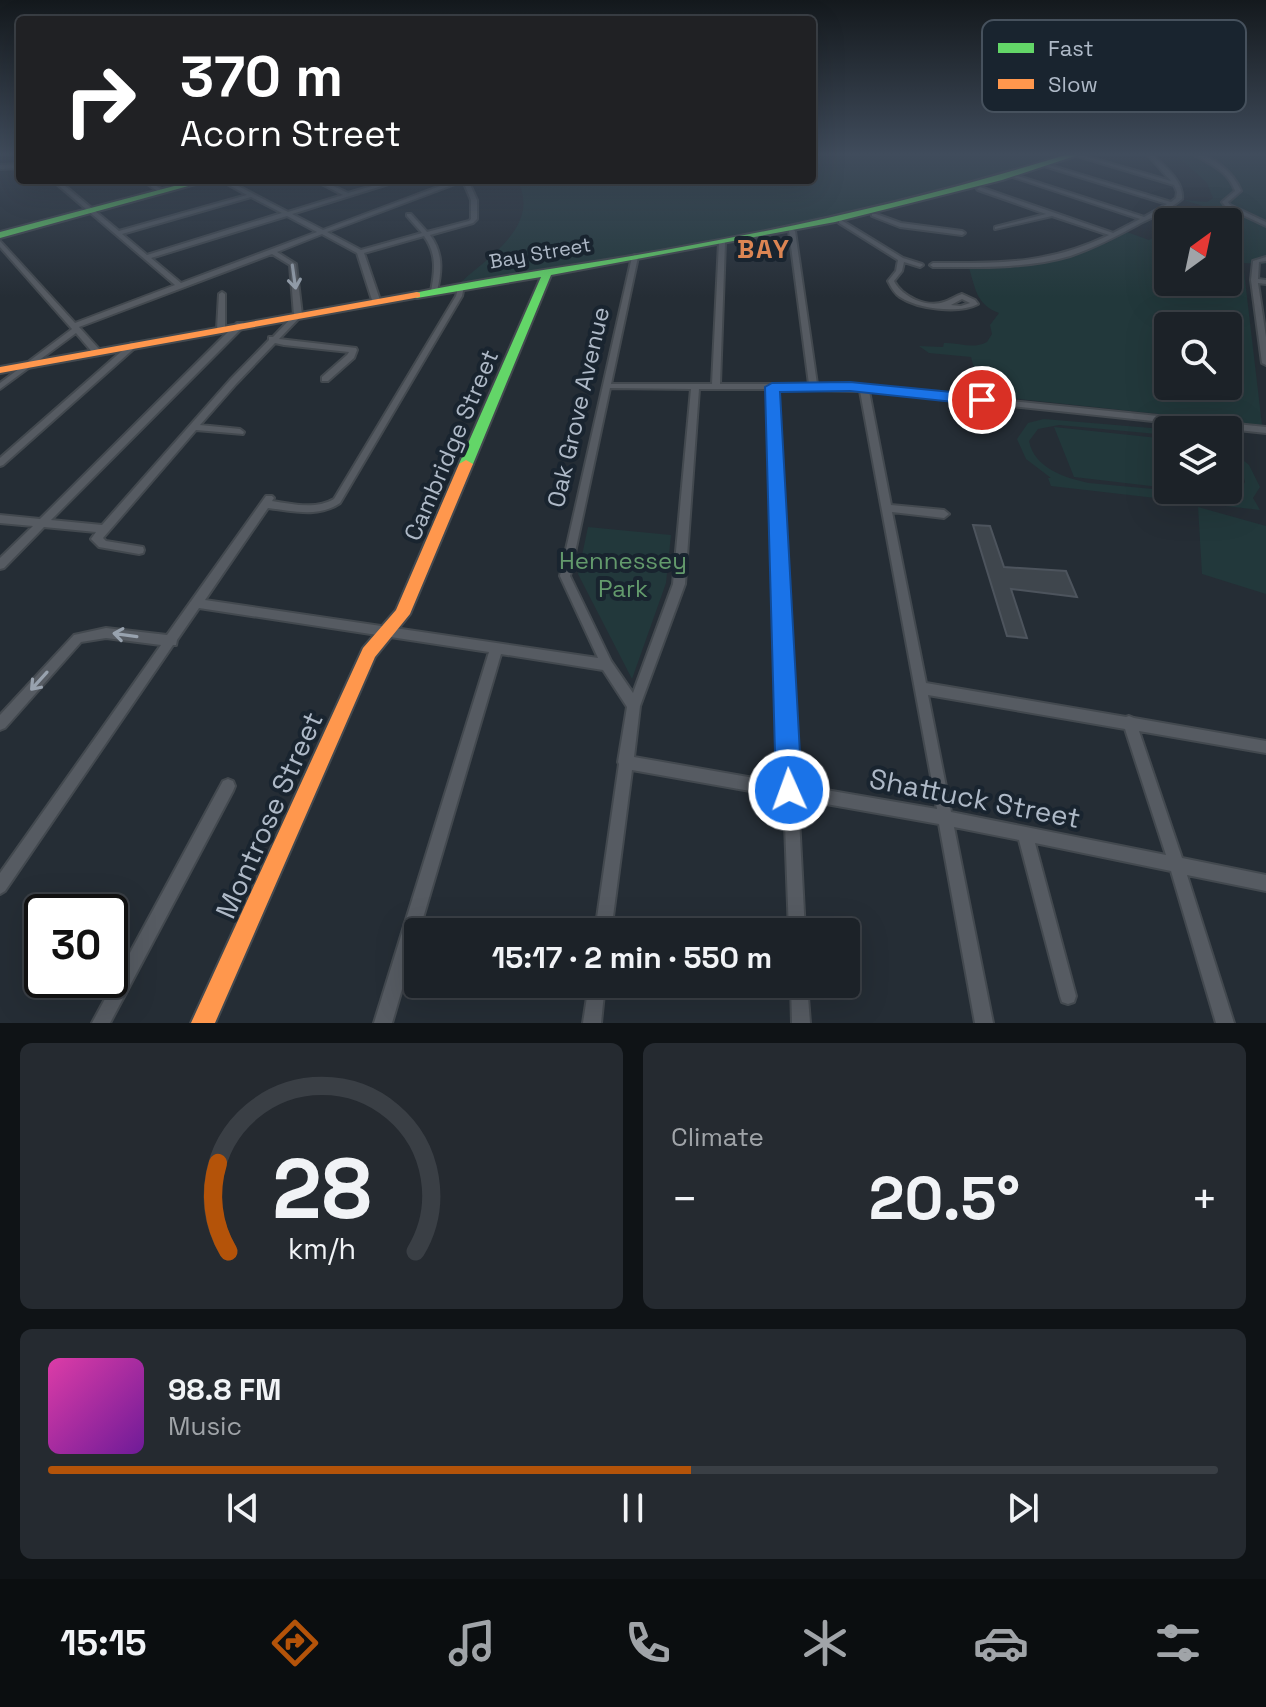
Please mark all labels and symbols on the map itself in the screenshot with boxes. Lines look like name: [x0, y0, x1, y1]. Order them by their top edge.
legend: [982, 20, 1246, 112]
text: Fast: [1048, 34, 1094, 62]
text: Slow: [1048, 70, 1098, 98]
north arrow: [1154, 208, 1242, 296]
street label: Bay Street: [487, 231, 593, 275]
district label: BAY: [737, 232, 791, 266]
one-way arrow: [287, 264, 302, 289]
street label: Oak Grove Avenue: [540, 304, 616, 510]
street label: Cambridge Street: [397, 345, 505, 545]
pin: [948, 366, 1016, 434]
park label: Hennessey Park: [559, 545, 687, 604]
one-way arrow: [113, 627, 138, 642]
one-way arrow: [31, 671, 49, 691]
street label: Montrose Street: [207, 706, 331, 924]
position arrow: [747, 748, 831, 832]
street label: Shattuck Street: [867, 760, 1083, 836]
speed limit sign: 30: [24, 894, 128, 998]

